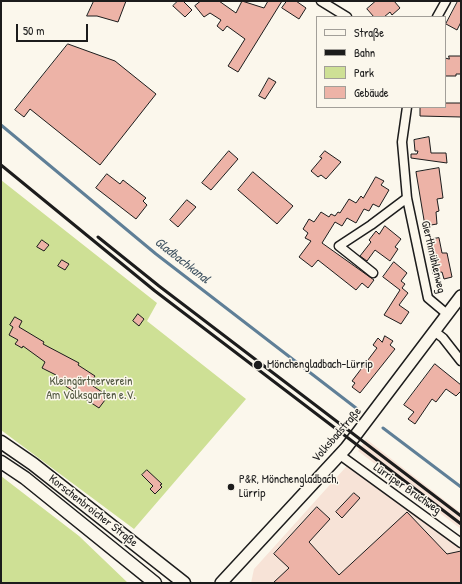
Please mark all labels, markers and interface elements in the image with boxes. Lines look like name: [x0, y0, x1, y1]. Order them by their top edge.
scale bar: [18, 16, 90, 42]
legend: [316, 16, 446, 108]
text: 50 m: [23, 22, 44, 39]
text: Straße: [354, 24, 384, 41]
text: Bahn: [354, 44, 375, 61]
text: Park: [354, 64, 374, 81]
text: Gebäude: [354, 84, 388, 101]
street label: Gierthmühlenweg: [418, 219, 448, 295]
water label: Gladbachkanal: [151, 235, 213, 287]
place label: Mönchengladbach-Lürrip: [267, 358, 373, 372]
marker: Mönchengladbach-Lürrip: [252, 359, 264, 371]
park label: Kleingärtnerverein Am Volksgarten e.V.: [46, 375, 136, 403]
street label: Volksbadstraße: [309, 405, 365, 465]
street label: Lürriper Bruchweg: [370, 460, 444, 518]
street label: Korschenbroicher Straße: [46, 472, 140, 550]
place label: P&R, Mönchengladbach, Lürrip: [239, 473, 339, 501]
marker: P&R, Mönchengladbach, Lürrip: [226, 482, 236, 492]

